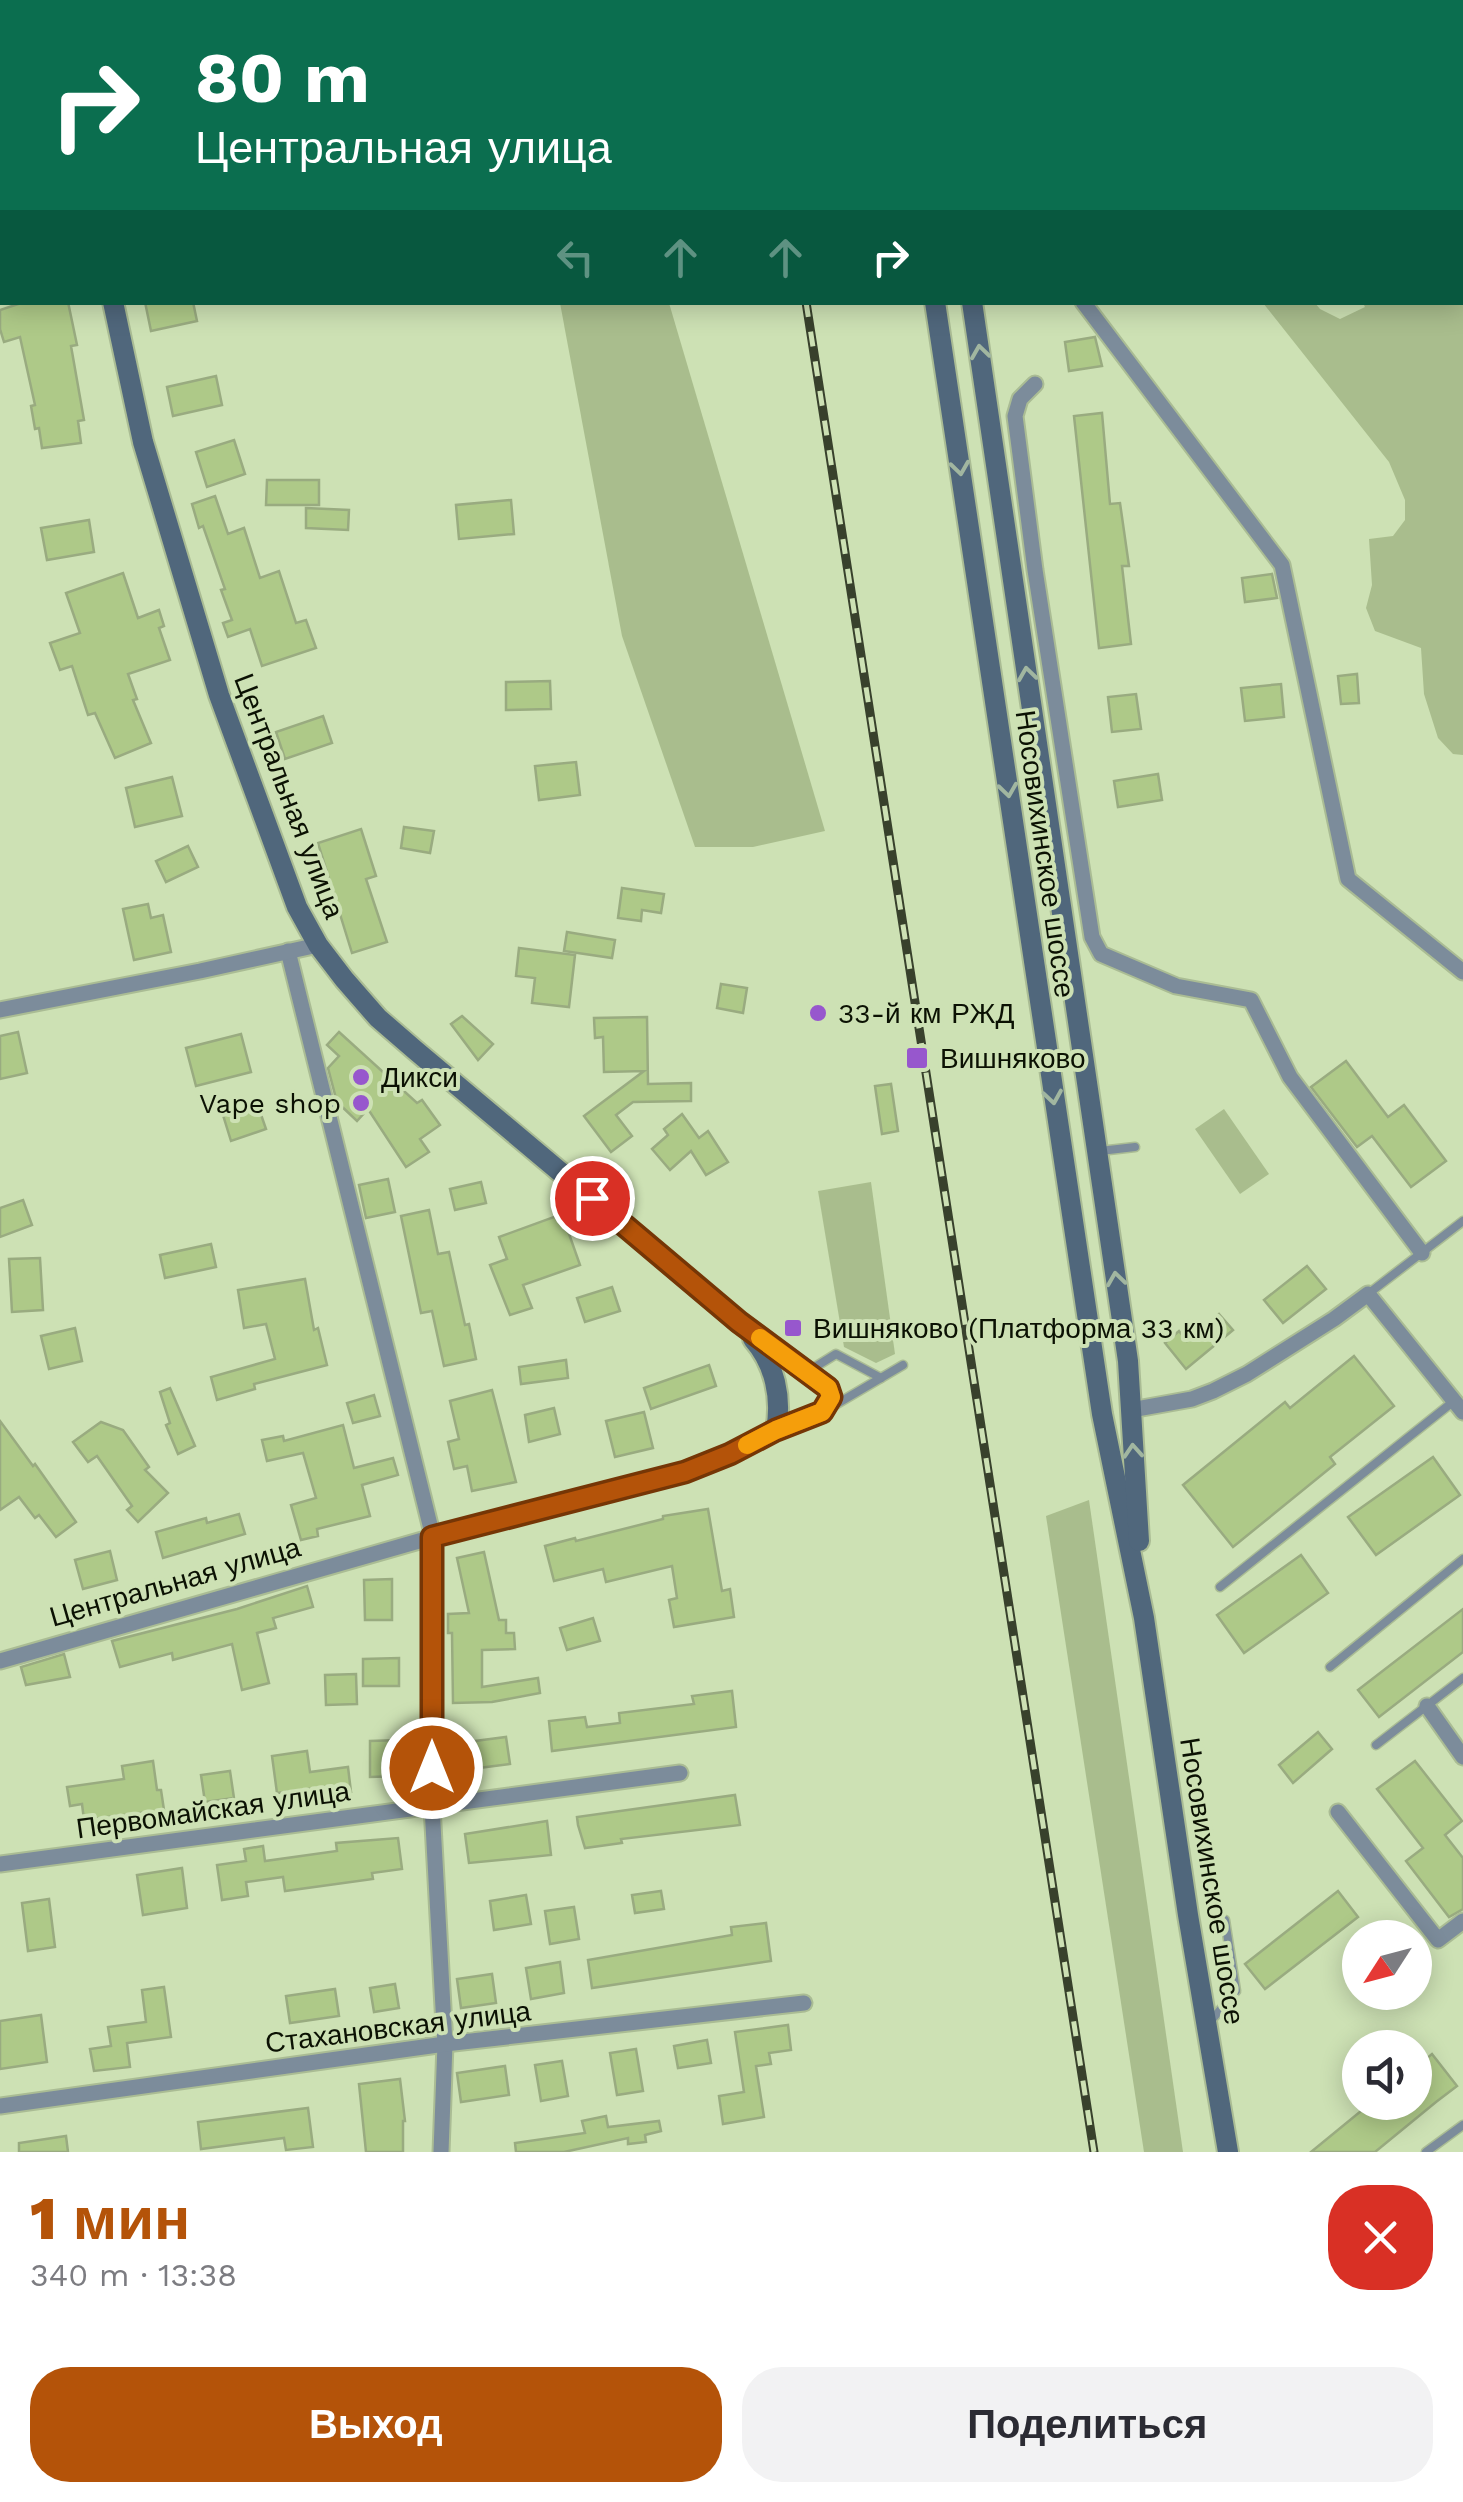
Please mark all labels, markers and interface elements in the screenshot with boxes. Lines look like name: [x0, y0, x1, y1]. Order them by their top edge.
text: 80 m: [195, 37, 370, 119]
icon: right: [30, 40, 160, 170]
text: Центральная улица: [195, 121, 612, 174]
icon: left: [548, 230, 603, 285]
icon: ahead: [653, 230, 708, 285]
icon: ahead: [758, 230, 813, 285]
icon: right: [863, 230, 918, 285]
one-way arrow: [970, 344, 991, 361]
one-way arrow: [948, 460, 969, 477]
one-way arrow: [1017, 665, 1038, 682]
street label: Центральная улица: [227, 669, 351, 923]
street label: Носовихинское шоссе: [1008, 708, 1082, 1000]
one-way arrow: [996, 781, 1017, 798]
place label: 33-й км РЖД: [838, 997, 1014, 1030]
marker: 33-й км РЖД: [807, 1002, 829, 1024]
place label: Вишняково: [940, 1042, 1086, 1075]
marker: Вишняково: [904, 1045, 930, 1071]
place label: Дикси: [381, 1061, 458, 1094]
marker: Дикси: [350, 1066, 372, 1088]
place label: Vape shop: [199, 1087, 341, 1120]
one-way arrow: [1042, 1089, 1063, 1106]
marker: Vape shop: [350, 1092, 372, 1114]
pin: [550, 1156, 635, 1241]
icon: arrive: [565, 1171, 620, 1226]
one-way arrow: [1106, 1270, 1127, 1287]
place label: Вишняково (Платформа 33 км): [813, 1312, 1224, 1345]
marker: Вишняково (Платформа 33 км): [782, 1317, 804, 1339]
one-way arrow: [1123, 1442, 1144, 1458]
street label: Центральная улица: [46, 1530, 305, 1634]
position arrow: [380, 1716, 484, 1820]
street label: Носовихинское шоссе: [1173, 1735, 1251, 2027]
street label: Первомайская улица: [74, 1774, 352, 1846]
north arrow: [1342, 1920, 1432, 2010]
map controls: [1342, 1920, 1432, 2120]
street label: Стахановская улица: [263, 1994, 533, 2060]
button: sound: [1342, 2030, 1432, 2120]
text: 1 мин: [30, 2183, 190, 2254]
button: close: [1328, 2185, 1433, 2290]
text: 340 m · 13:38: [30, 2256, 237, 2294]
button: Выход: [30, 2367, 722, 2482]
button: Поделиться: [742, 2367, 1433, 2482]

